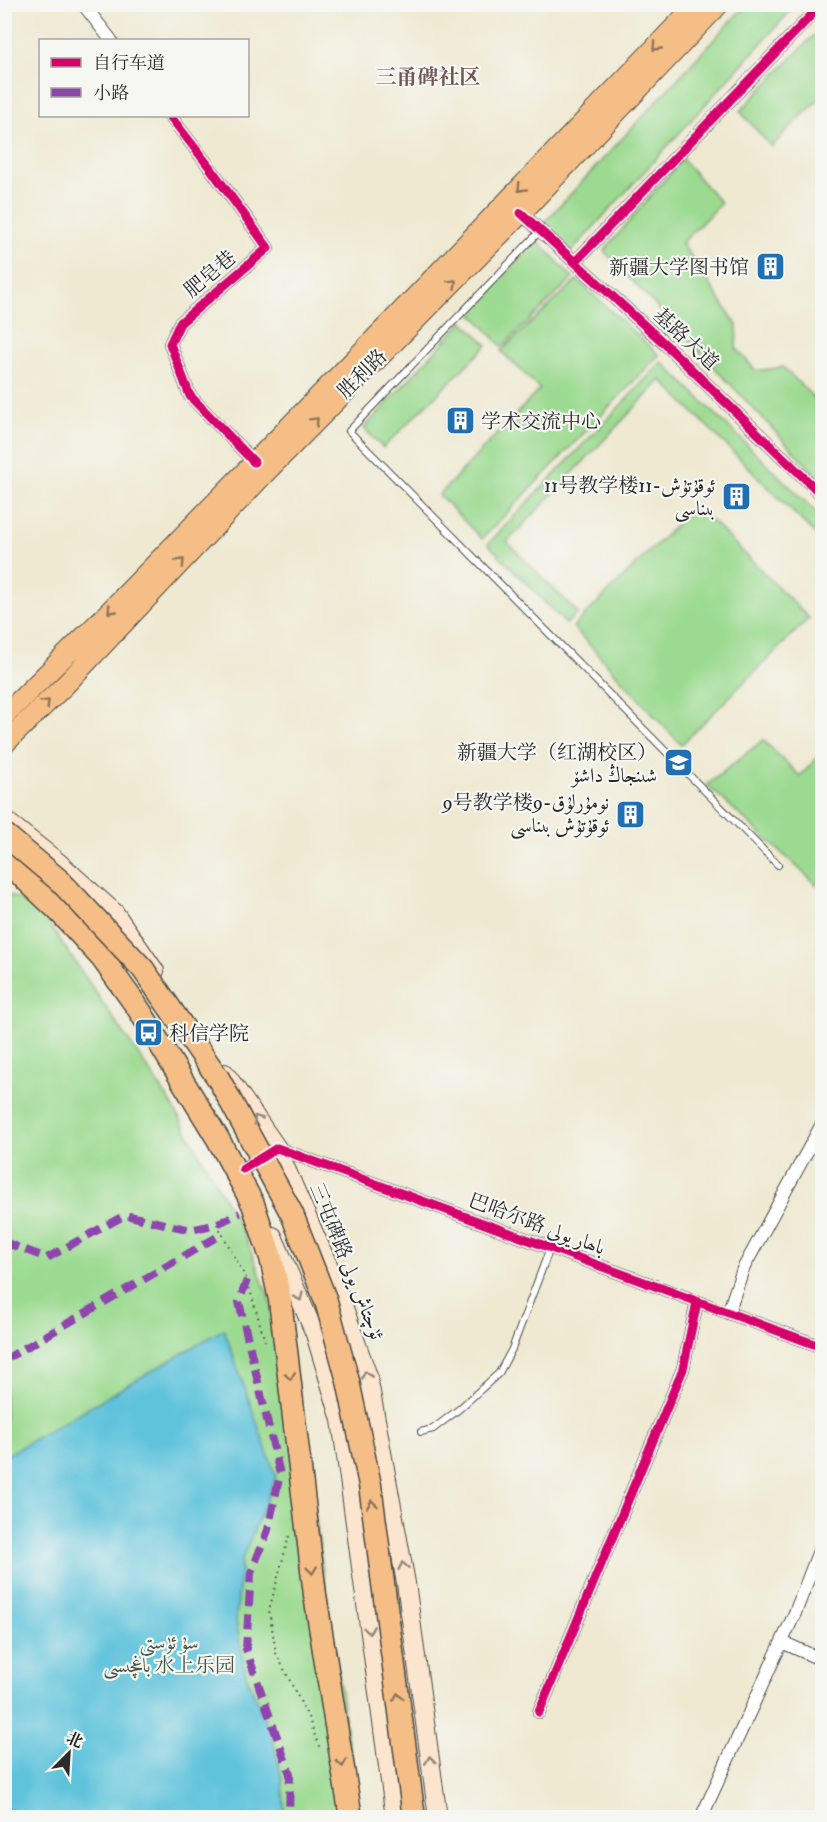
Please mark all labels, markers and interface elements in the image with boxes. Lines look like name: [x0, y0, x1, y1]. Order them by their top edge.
legend: [39, 39, 249, 117]
one-way arrow: [653, 40, 664, 51]
text: 自行车道: [93, 52, 165, 75]
district label: 三甬碑社区: [376, 64, 481, 91]
text: 小路: [93, 82, 129, 105]
one-way arrow: [518, 180, 529, 191]
street label: 肥皂巷: [179, 245, 241, 303]
building icon: 新疆大学图书馆: [754, 251, 786, 283]
place label: 新疆大学图书馆: [609, 255, 749, 280]
one-way arrow: [445, 279, 456, 290]
street label: 基路大道: [648, 303, 724, 375]
street label: 胜利路: [332, 344, 392, 404]
building icon: 学术交流中心: [444, 405, 476, 437]
place label: 学术交流中心: [481, 409, 601, 434]
one-way arrow: [308, 418, 319, 429]
place label: 11号教学楼11-ئوقۇتۇش بىناسى: [544, 473, 715, 523]
building icon: 11号教学楼11-ئوقۇتۇش بىناسى: [720, 481, 752, 513]
one-way arrow: [173, 558, 184, 569]
one-way arrow: [108, 603, 119, 614]
one-way arrow: [39, 700, 50, 711]
place label: 新疆大学（红湖校区） شىنجاڭ داشۆ: [457, 740, 657, 788]
school or university icon: 新疆大学（红湖校区） شىنجاڭ داشۆ: [662, 747, 694, 779]
place label: 9号教学楼9-نومۇرلۇق ئوقۇتۇش بىناسى: [441, 790, 609, 840]
building icon: 9号教学楼9-نومۇرلۇق ئوقۇتۇش بىناسى: [614, 798, 646, 830]
bus stop icon: 科信学院: [132, 1017, 164, 1049]
place label: 科信学院: [169, 1021, 249, 1046]
one-way arrow: [253, 1115, 264, 1126]
street label: 三屯碑路 ئۈچتاش يولى: [304, 1179, 390, 1343]
street label: 巴哈尔路 باھار يولى: [465, 1188, 609, 1260]
one-way arrow: [292, 1290, 304, 1301]
one-way arrow: [361, 1370, 374, 1380]
one-way arrow: [283, 1372, 296, 1381]
one-way arrow: [367, 1499, 379, 1508]
one-way arrow: [397, 1562, 410, 1572]
one-way arrow: [305, 1565, 318, 1574]
one-way arrow: [363, 1625, 375, 1634]
park label: سۇ ئۈستى باغچىسى 水上乐园: [103, 1630, 235, 1680]
one-way arrow: [393, 1692, 405, 1702]
north arrow: [39, 1723, 99, 1783]
text: 北: [63, 1728, 86, 1753]
one-way arrow: [424, 1755, 436, 1764]
one-way arrow: [335, 1757, 348, 1767]

